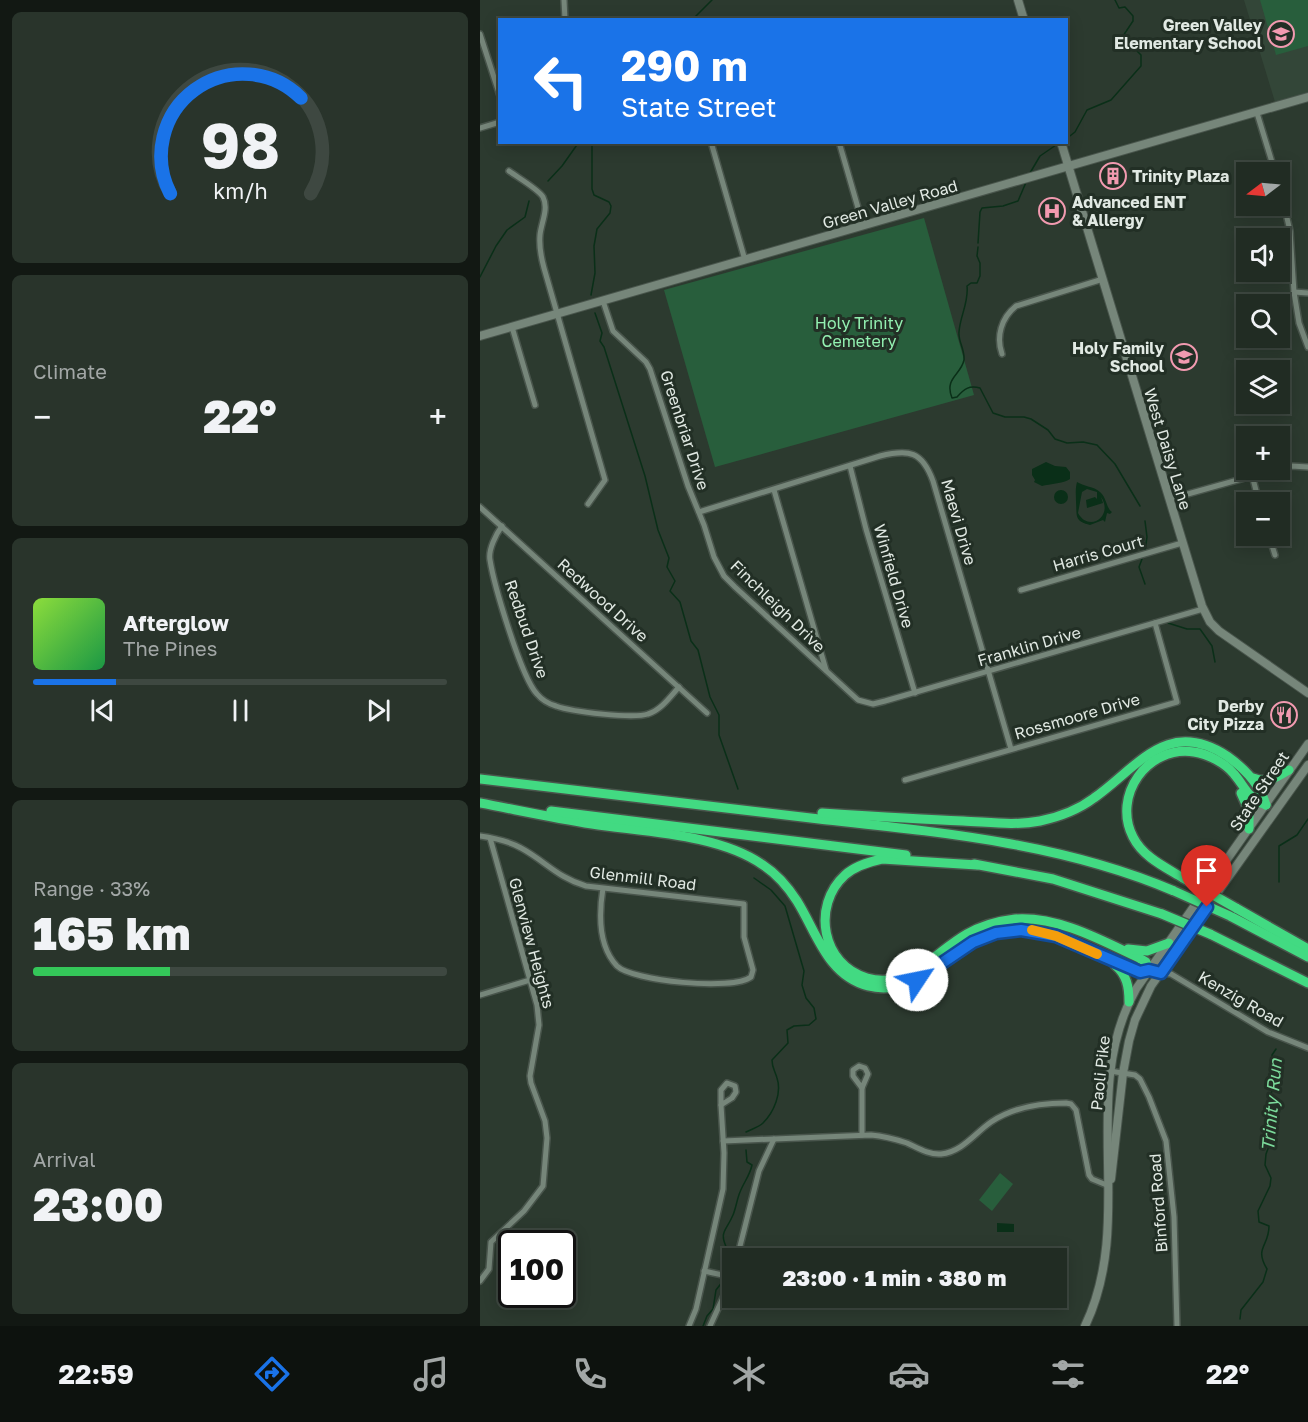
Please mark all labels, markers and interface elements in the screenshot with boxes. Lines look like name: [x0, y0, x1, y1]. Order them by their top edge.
place label: Green Valley Elementary School: [1114, 15, 1263, 53]
school or university icon: Green Valley Elementary School: [1266, 19, 1296, 49]
text: 290 m: [621, 40, 748, 90]
icon: left: [522, 42, 600, 120]
text: State Street: [621, 91, 777, 123]
text: 98: [200, 108, 280, 183]
building icon: Trinity Plaza: [1098, 161, 1128, 191]
north arrow: [1236, 162, 1290, 216]
map controls: [1236, 162, 1290, 546]
place label: Trinity Plaza: [1132, 166, 1229, 186]
street label: Green Valley Road: [820, 175, 960, 233]
text: km/h: [213, 179, 267, 205]
place label: Advanced ENT & Allergy: [1072, 192, 1187, 230]
hospital icon: Advanced ENT & Allergy: [1037, 196, 1067, 226]
button: sound: [1236, 228, 1290, 282]
button: search: [1236, 294, 1290, 348]
park label: Holy Trinity Cemetery: [815, 313, 903, 351]
place label: Holy Family School: [1072, 338, 1165, 376]
school or university icon: Holy Family School: [1169, 342, 1199, 372]
text: Climate: [33, 359, 107, 383]
button: layers: [1236, 360, 1290, 414]
street label: Greenbriar Drive: [656, 367, 714, 493]
street label: West Daisy Lane: [1140, 386, 1196, 512]
text: 22°: [203, 389, 277, 443]
text: −: [33, 397, 51, 436]
text: +: [429, 397, 447, 436]
button: +: [1236, 426, 1290, 480]
street label: Maevi Drive: [937, 477, 981, 567]
button: −: [1236, 492, 1290, 546]
street label: Winfield Drive: [870, 522, 918, 630]
street label: Harris Court: [1050, 530, 1146, 576]
street label: Redwood Drive: [553, 554, 653, 646]
street label: Finchleigh Drive: [726, 556, 830, 656]
street label: Redbud Drive: [501, 577, 553, 681]
text: Afterglow: [123, 609, 229, 636]
street label: Franklin Drive: [975, 622, 1083, 670]
text: The Pines: [123, 636, 217, 660]
street label: Rossmoore Drive: [1012, 689, 1142, 743]
icon: previous: [86, 694, 119, 727]
icon: pause: [224, 694, 257, 727]
icon: next: [362, 694, 395, 727]
place label: Derby City Pizza: [1187, 696, 1264, 734]
restaurant icon: Derby City Pizza: [1269, 700, 1299, 730]
street label: State Street: [1225, 747, 1293, 835]
pin: [1181, 845, 1232, 907]
icon: arrive: [1190, 854, 1223, 887]
street label: Glenmill Road: [589, 862, 697, 894]
street label: Glenview Heights: [505, 875, 559, 1011]
text: Range · 33%: [33, 876, 150, 900]
text: 165 km: [33, 906, 191, 960]
position arrow: [885, 948, 949, 1012]
street label: Kenzig Road: [1195, 967, 1287, 1031]
street label: Paoli Pike: [1086, 1035, 1114, 1111]
water label: Trinity Run: [1256, 1057, 1286, 1152]
text: Arrival: [33, 1147, 96, 1171]
street label: Binford Road: [1145, 1153, 1171, 1253]
text: 23:00: [33, 1177, 164, 1231]
speed limit sign: 100: [498, 1230, 576, 1308]
text: 23:00 · 1 min · 380 m: [783, 1264, 1006, 1291]
icon: directions: [251, 1353, 293, 1395]
icon: music: [410, 1353, 452, 1395]
icon: phone: [569, 1353, 611, 1395]
icon: climate: [728, 1353, 770, 1395]
icon: car: [888, 1353, 930, 1395]
icon: filters: [1047, 1353, 1089, 1395]
text: 22:59: [59, 1358, 134, 1390]
text: 22°: [1206, 1358, 1249, 1390]

